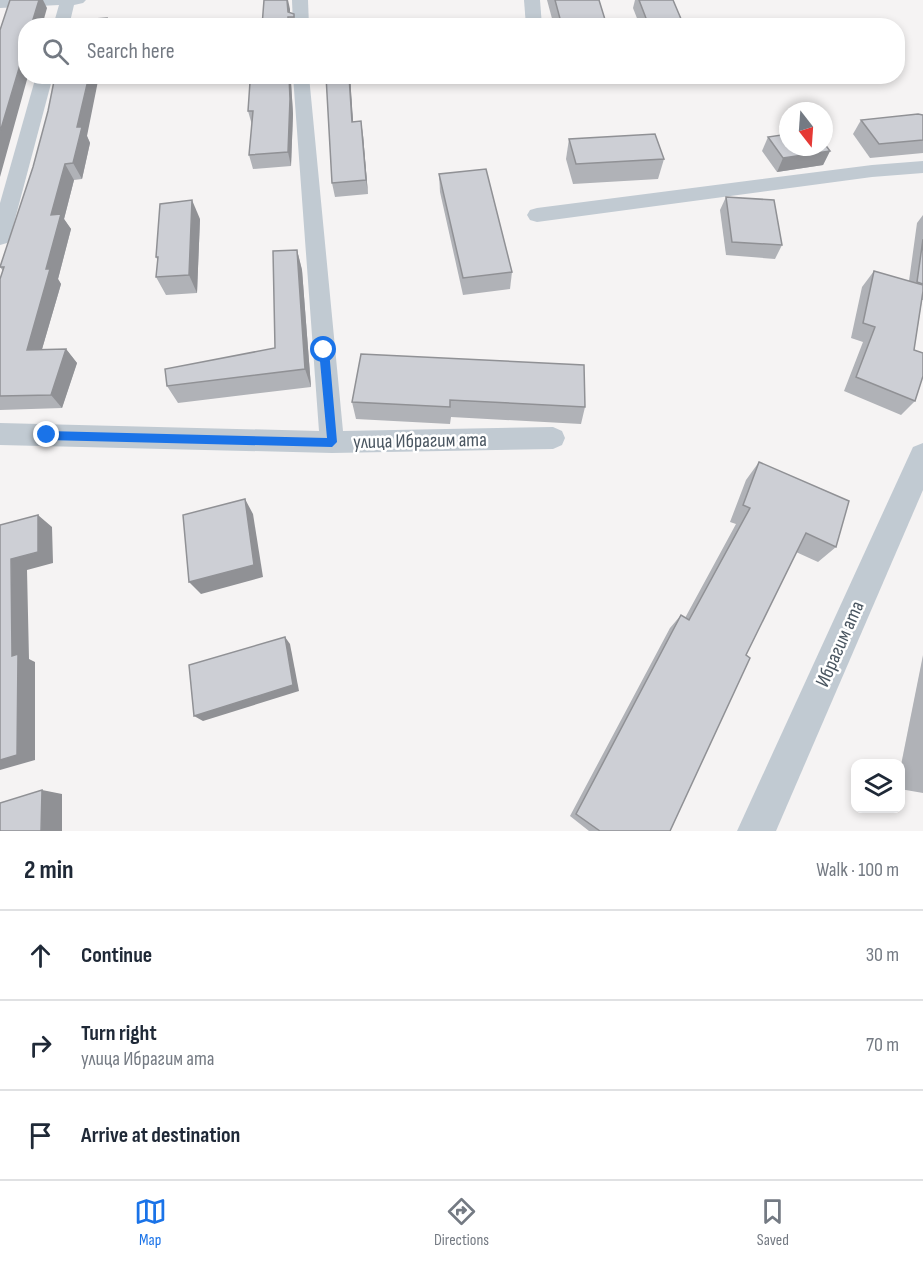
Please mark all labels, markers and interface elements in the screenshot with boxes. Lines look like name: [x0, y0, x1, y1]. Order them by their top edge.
search box: [18, 18, 905, 84]
icon: search: [39, 35, 72, 68]
text: Search here: [87, 38, 174, 65]
north arrow: [779, 102, 833, 156]
route start: [310, 336, 336, 362]
route end: [33, 421, 59, 447]
street label: улица Ибрагим ата: [353, 428, 487, 454]
street label: Ибрагим ата: [810, 597, 870, 691]
map controls: [851, 759, 905, 813]
button: layers: [851, 759, 905, 813]
text: 2 min: [24, 855, 74, 886]
text: Walk · 100 m: [816, 858, 899, 882]
icon: ahead: [24, 939, 57, 972]
text: Continue: [81, 942, 152, 969]
text: 30 m: [866, 943, 899, 967]
text: Turn right: [81, 1020, 157, 1047]
icon: right: [24, 1029, 57, 1062]
text: 70 m: [866, 1033, 899, 1057]
text: улица Ибрагим ата: [81, 1047, 215, 1071]
icon: arrive: [24, 1119, 57, 1152]
text: Arrive at destination: [81, 1122, 240, 1149]
tab: Map: [134, 1195, 167, 1250]
tab: Directions: [434, 1195, 489, 1250]
tab: Saved: [756, 1195, 789, 1250]

